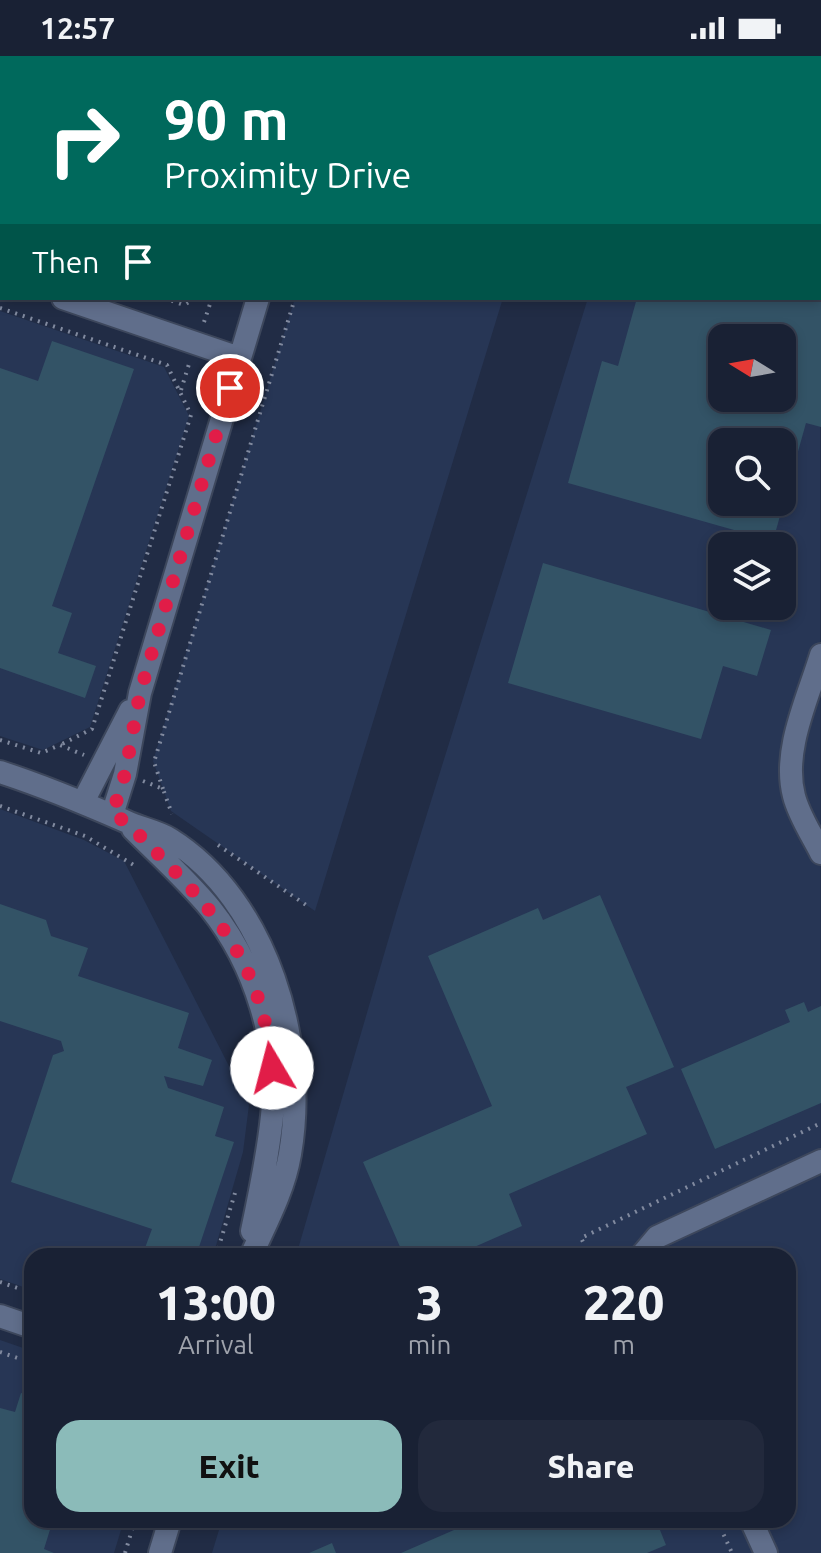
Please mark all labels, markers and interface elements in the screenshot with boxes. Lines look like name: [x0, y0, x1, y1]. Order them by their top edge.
text: 12:57: [40, 11, 115, 45]
icon: right: [32, 88, 136, 192]
text: 90 m: [164, 88, 289, 151]
text: Proximity Drive: [164, 154, 411, 195]
icon: arrive: [116, 240, 160, 284]
text: Then: [32, 245, 100, 279]
north arrow: [708, 324, 796, 412]
map controls: [708, 324, 796, 620]
pin: [196, 354, 264, 422]
icon: arrive: [208, 366, 252, 410]
button: search: [708, 428, 796, 516]
button: layers: [708, 532, 796, 620]
position arrow: [230, 1026, 314, 1110]
text: 13:00: [156, 1275, 276, 1329]
text: 3: [416, 1275, 443, 1329]
text: 220: [583, 1275, 664, 1329]
text: Arrival: [178, 1330, 254, 1359]
text: min: [408, 1330, 451, 1359]
text: m: [612, 1330, 635, 1359]
button: Exit: [56, 1420, 402, 1512]
button: Share: [418, 1420, 764, 1512]

